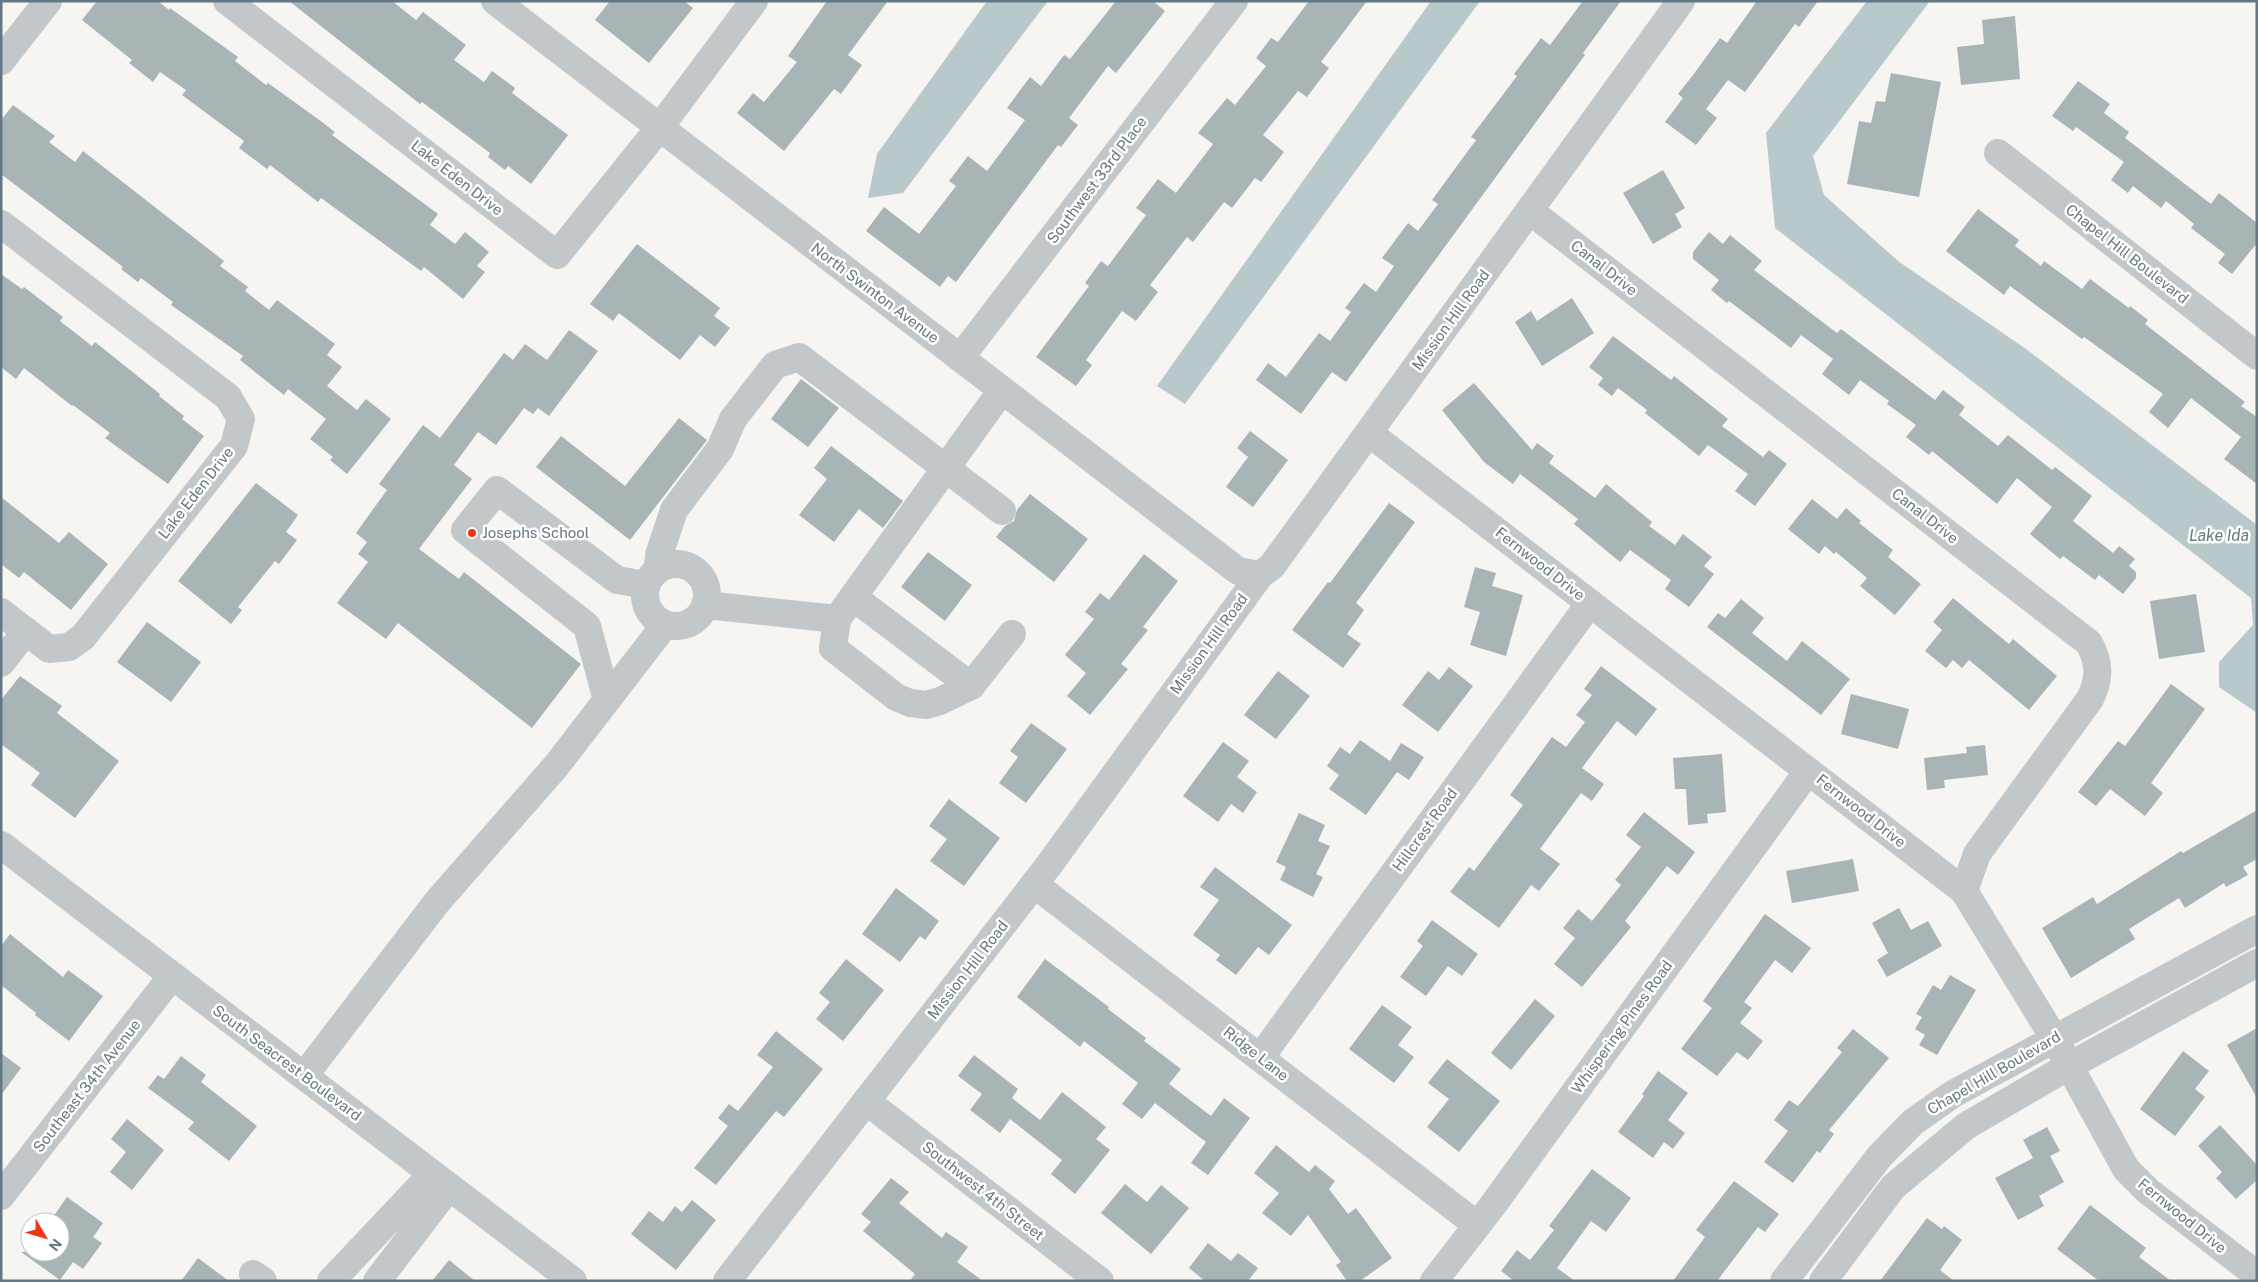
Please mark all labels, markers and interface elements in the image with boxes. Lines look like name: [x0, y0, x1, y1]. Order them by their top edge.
street label: Southwest 33rd Place: [1043, 113, 1150, 246]
street label: Lake Eden Drive: [408, 137, 507, 219]
street label: Chapel Hill Boulevard: [2063, 200, 2192, 307]
street label: Canal Drive: [1568, 236, 1641, 299]
street label: North Swinton Avenue: [808, 239, 942, 346]
street label: Mission Hill Road: [1408, 266, 1493, 373]
street label: Lake Eden Drive: [155, 443, 237, 542]
street label: Canal Drive: [1889, 484, 1962, 547]
place label: Josephs School: [482, 524, 589, 541]
street label: Fernwood Drive: [1492, 524, 1588, 604]
water label: Lake Ida: [2189, 526, 2249, 545]
marker: Josephs School: [466, 527, 478, 539]
street label: Mission Hill Road: [1166, 590, 1251, 697]
street label: Fernwood Drive: [1813, 771, 1909, 851]
street label: Hillcrest Road: [1389, 785, 1460, 875]
street label: Mission Hill Road: [924, 917, 1011, 1022]
street label: Whispering Pines Road: [1568, 957, 1676, 1096]
street label: South Seacrest Boulevard: [210, 1001, 365, 1124]
street label: Southeast 34th Avenue: [30, 1016, 144, 1155]
street label: Ridge Lane: [1220, 1023, 1292, 1084]
street label: Chapel Hill Boulevard: [1924, 1027, 2063, 1118]
street label: Southwest 4th Street: [919, 1138, 1048, 1243]
street label: Fernwood Drive: [2135, 1175, 2230, 1256]
north arrow: [20, 1212, 70, 1262]
text: N: [46, 1236, 65, 1254]

